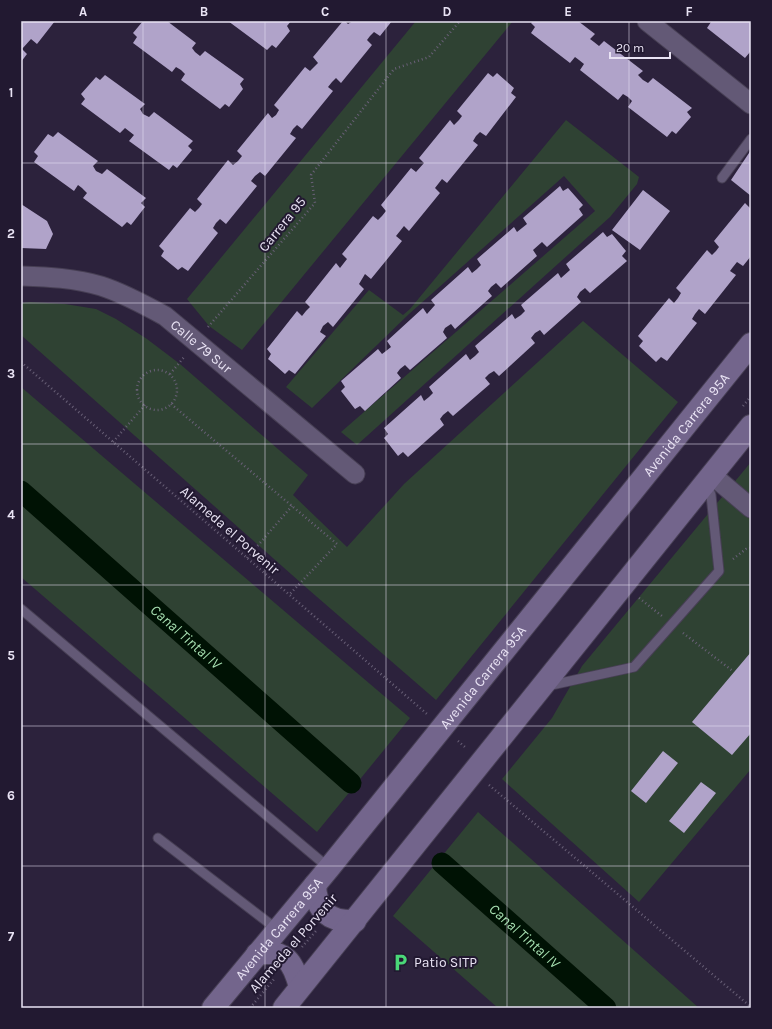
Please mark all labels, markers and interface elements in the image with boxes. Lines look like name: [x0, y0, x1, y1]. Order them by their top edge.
text: A: [79, 4, 87, 19]
text: B: [200, 4, 208, 19]
text: C: [321, 4, 329, 19]
text: D: [443, 4, 452, 19]
text: E: [564, 4, 572, 19]
text: F: [685, 4, 693, 19]
scale bar: [610, 34, 670, 60]
text: 20 m: [616, 41, 644, 55]
text: 1: [9, 85, 13, 100]
street label: Carrera 95: [255, 193, 310, 255]
text: 2: [7, 226, 15, 241]
street label: Calle 79 Sur: [167, 316, 236, 378]
text: 3: [7, 366, 15, 381]
street label: Avenida Carrera 95A: [640, 370, 733, 480]
street label: Alameda el Porvenir: [177, 483, 284, 579]
text: 4: [7, 507, 15, 522]
water label: Canal Tintal IV: [147, 601, 226, 674]
street label: Avenida Carrera 95A: [436, 622, 530, 732]
text: 5: [7, 648, 15, 663]
text: 6: [7, 788, 15, 803]
street label: Avenida Carrera 95A: [232, 874, 326, 984]
street label: Alameda el Porvenir: [246, 889, 342, 996]
water label: Canal Tintal IV: [485, 900, 565, 973]
text: 7: [8, 929, 15, 944]
parking icon: Patio SITP: [391, 952, 411, 972]
place label: Patio SITP: [414, 954, 477, 971]

